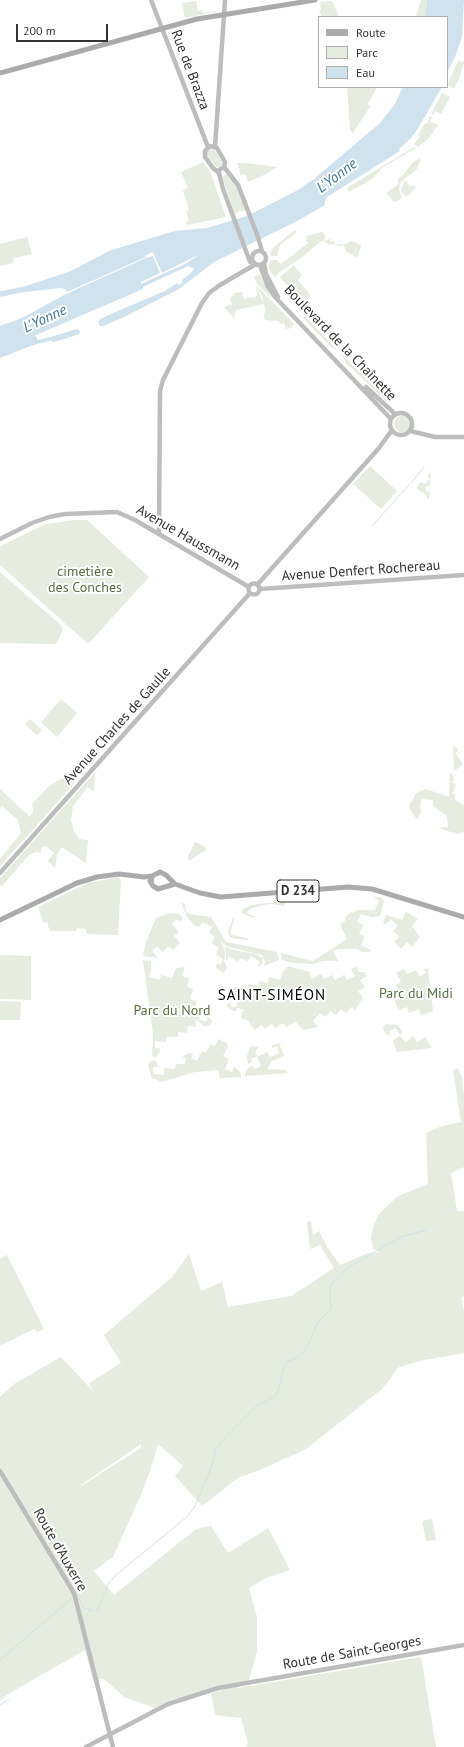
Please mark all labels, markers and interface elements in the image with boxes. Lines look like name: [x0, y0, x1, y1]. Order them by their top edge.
scale bar: [18, 16, 110, 42]
legend: [318, 16, 448, 88]
text: 200 m: [23, 23, 56, 38]
text: Route: [356, 25, 386, 40]
street label: Rue de Brazza: [167, 28, 213, 112]
text: Parc: [356, 45, 378, 60]
text: Eau: [356, 65, 375, 80]
water label: L'Yonne: [313, 155, 361, 197]
street label: Boulevard de la Chaînette: [280, 282, 400, 404]
water label: L'Yonne: [20, 301, 70, 337]
street label: Avenue Haussmann: [133, 502, 243, 574]
street label: Avenue Denfert Rochereau: [281, 557, 441, 585]
park label: cimetière des Conches: [48, 564, 122, 596]
street label: Avenue Charles de Gaulle: [60, 664, 174, 788]
road number: D 234: [277, 880, 319, 902]
park label: Parc du Midi: [379, 986, 453, 1002]
district label: SAINT-SIMÉON: [218, 987, 326, 1005]
park label: Parc du Nord: [133, 1003, 211, 1019]
street label: Route d'Auxerre: [29, 1505, 91, 1595]
street label: Route de Saint-Georges: [282, 1633, 422, 1673]

